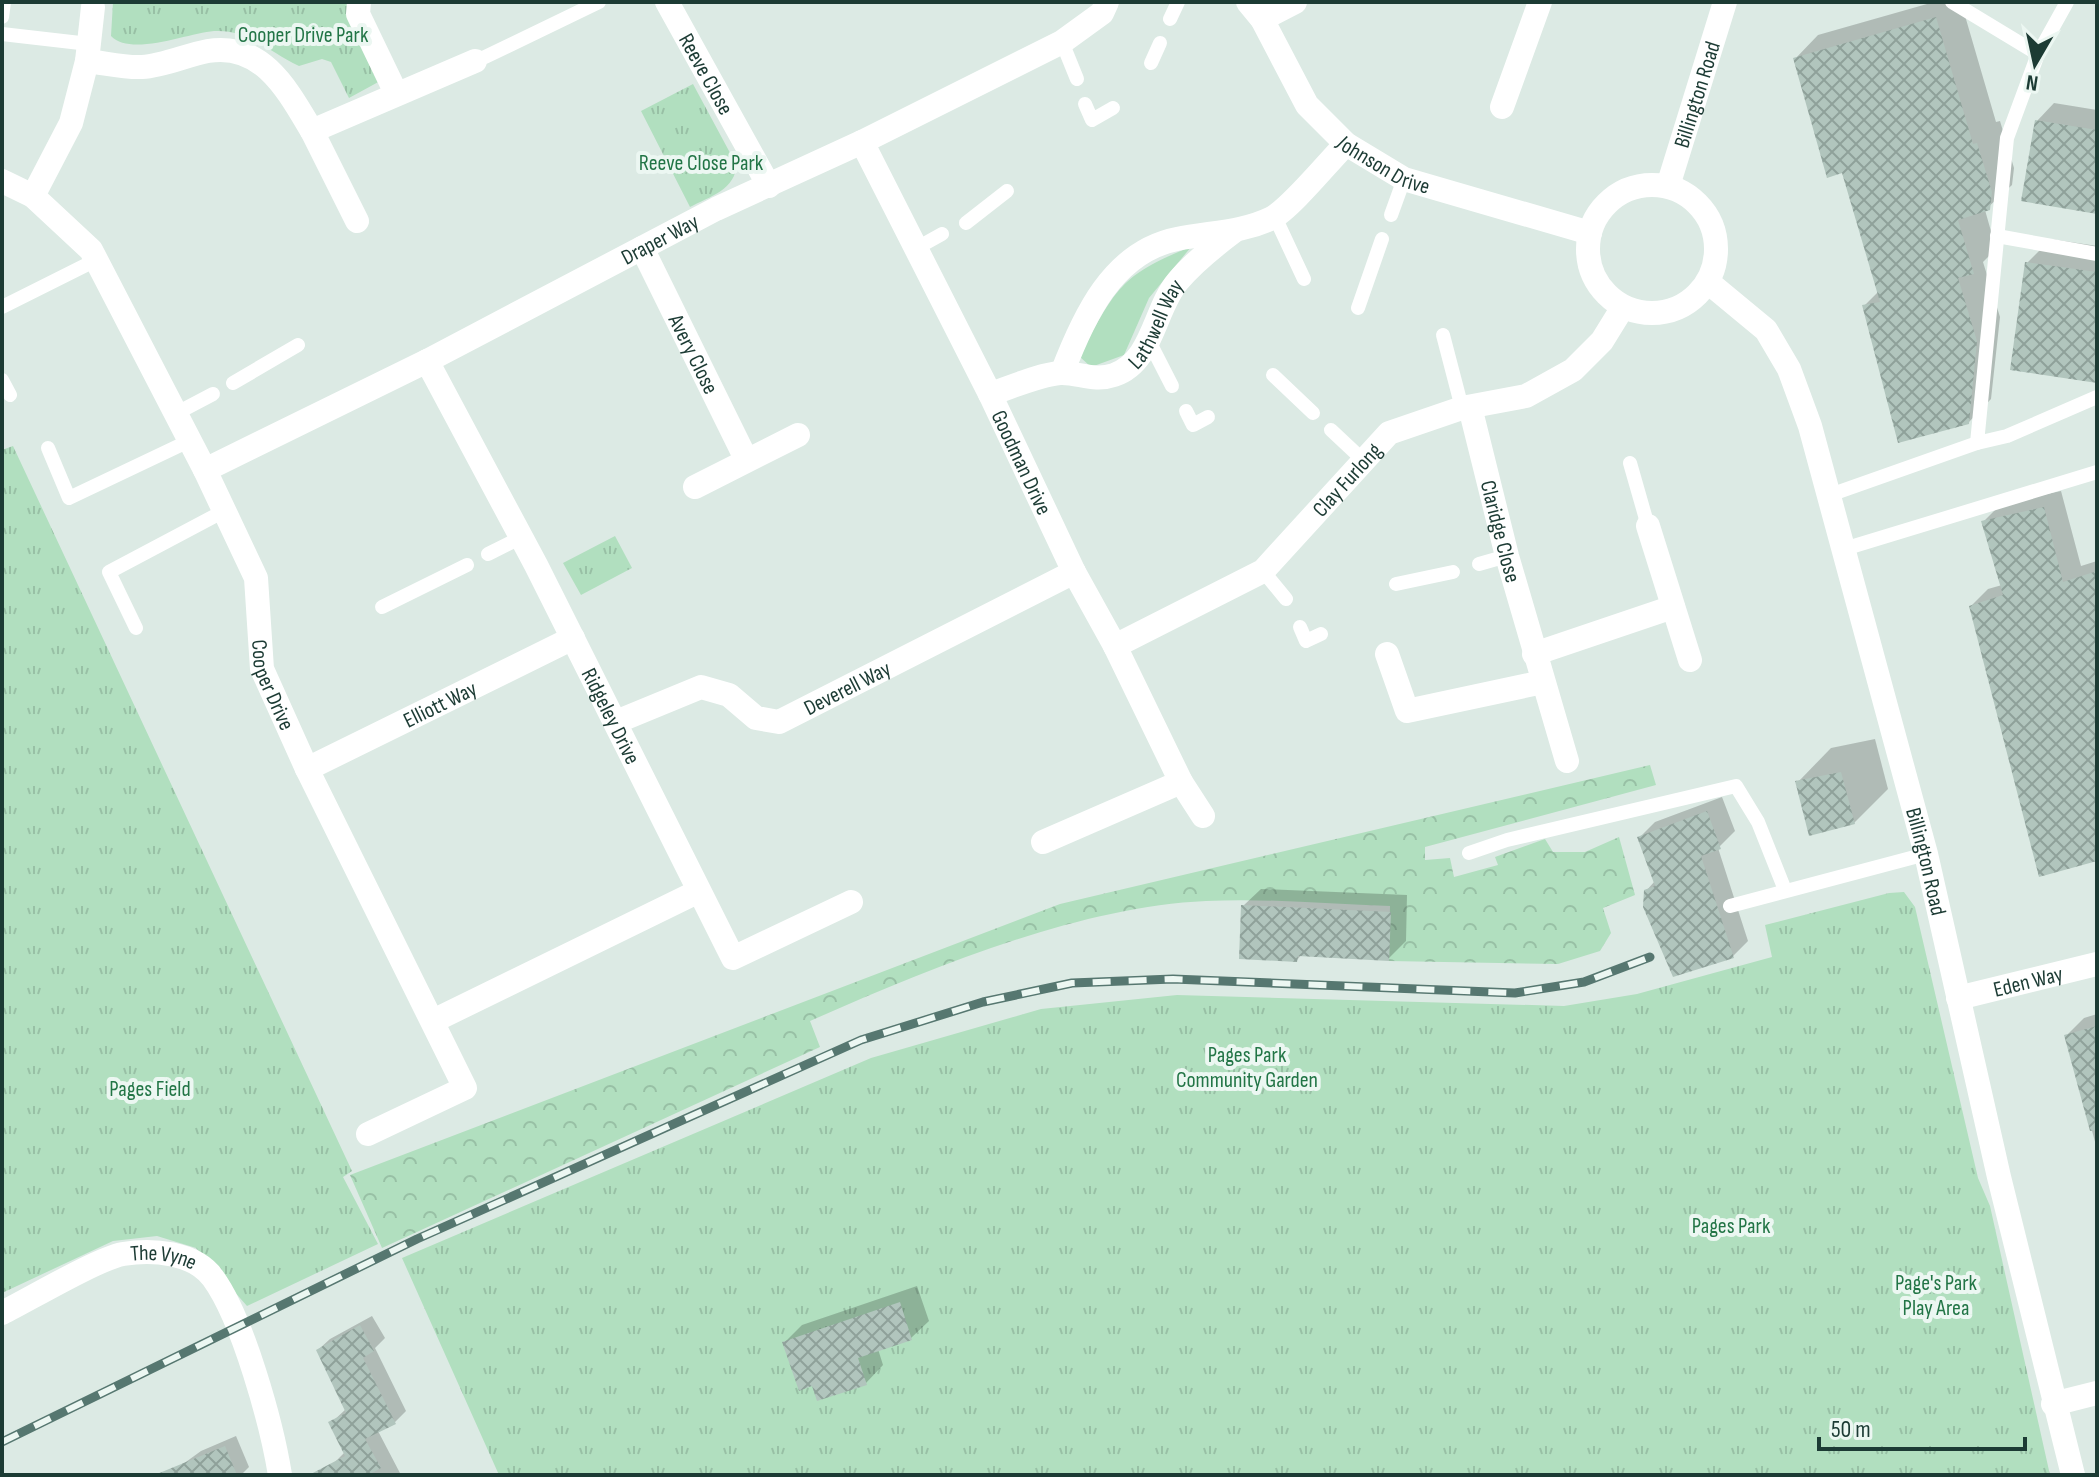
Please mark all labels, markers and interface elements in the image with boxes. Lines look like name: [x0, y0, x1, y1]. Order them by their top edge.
park label: Cooper Drive Park: [238, 22, 369, 49]
north arrow: [1995, 24, 2075, 104]
street label: Reeve Close: [672, 29, 739, 120]
street label: Billington Road: [1669, 38, 1727, 151]
text: N: [2024, 68, 2040, 97]
street label: Johnson Drive: [1330, 130, 1433, 201]
park label: Reeve Close Park: [639, 150, 764, 177]
street label: Draper Way: [617, 208, 704, 271]
street label: Lathwell Way: [1123, 274, 1190, 375]
street label: Avery Close: [661, 309, 724, 399]
street label: Goodman Drive: [985, 406, 1057, 519]
street label: Clay Furlong: [1307, 438, 1388, 523]
street label: Claridge Close: [1474, 478, 1526, 586]
street label: Cooper Drive: [245, 639, 300, 735]
street label: Deverell Way: [800, 655, 896, 722]
street label: Ridgeley Drive: [575, 664, 646, 769]
street label: Elliott Way: [399, 675, 482, 734]
street label: Billington Road: [1899, 805, 1951, 918]
street label: Eden Way: [1991, 961, 2066, 1004]
park label: Pages Park Community Garden: [1176, 1042, 1318, 1094]
park label: Pages Field: [109, 1076, 191, 1103]
park label: Pages Park: [1692, 1213, 1771, 1240]
street label: The Vyne: [129, 1240, 201, 1276]
park label: Page's Park Play Area: [1895, 1270, 1978, 1322]
scale bar: [1819, 1401, 2025, 1451]
text: 50 m: [1831, 1415, 1871, 1444]

